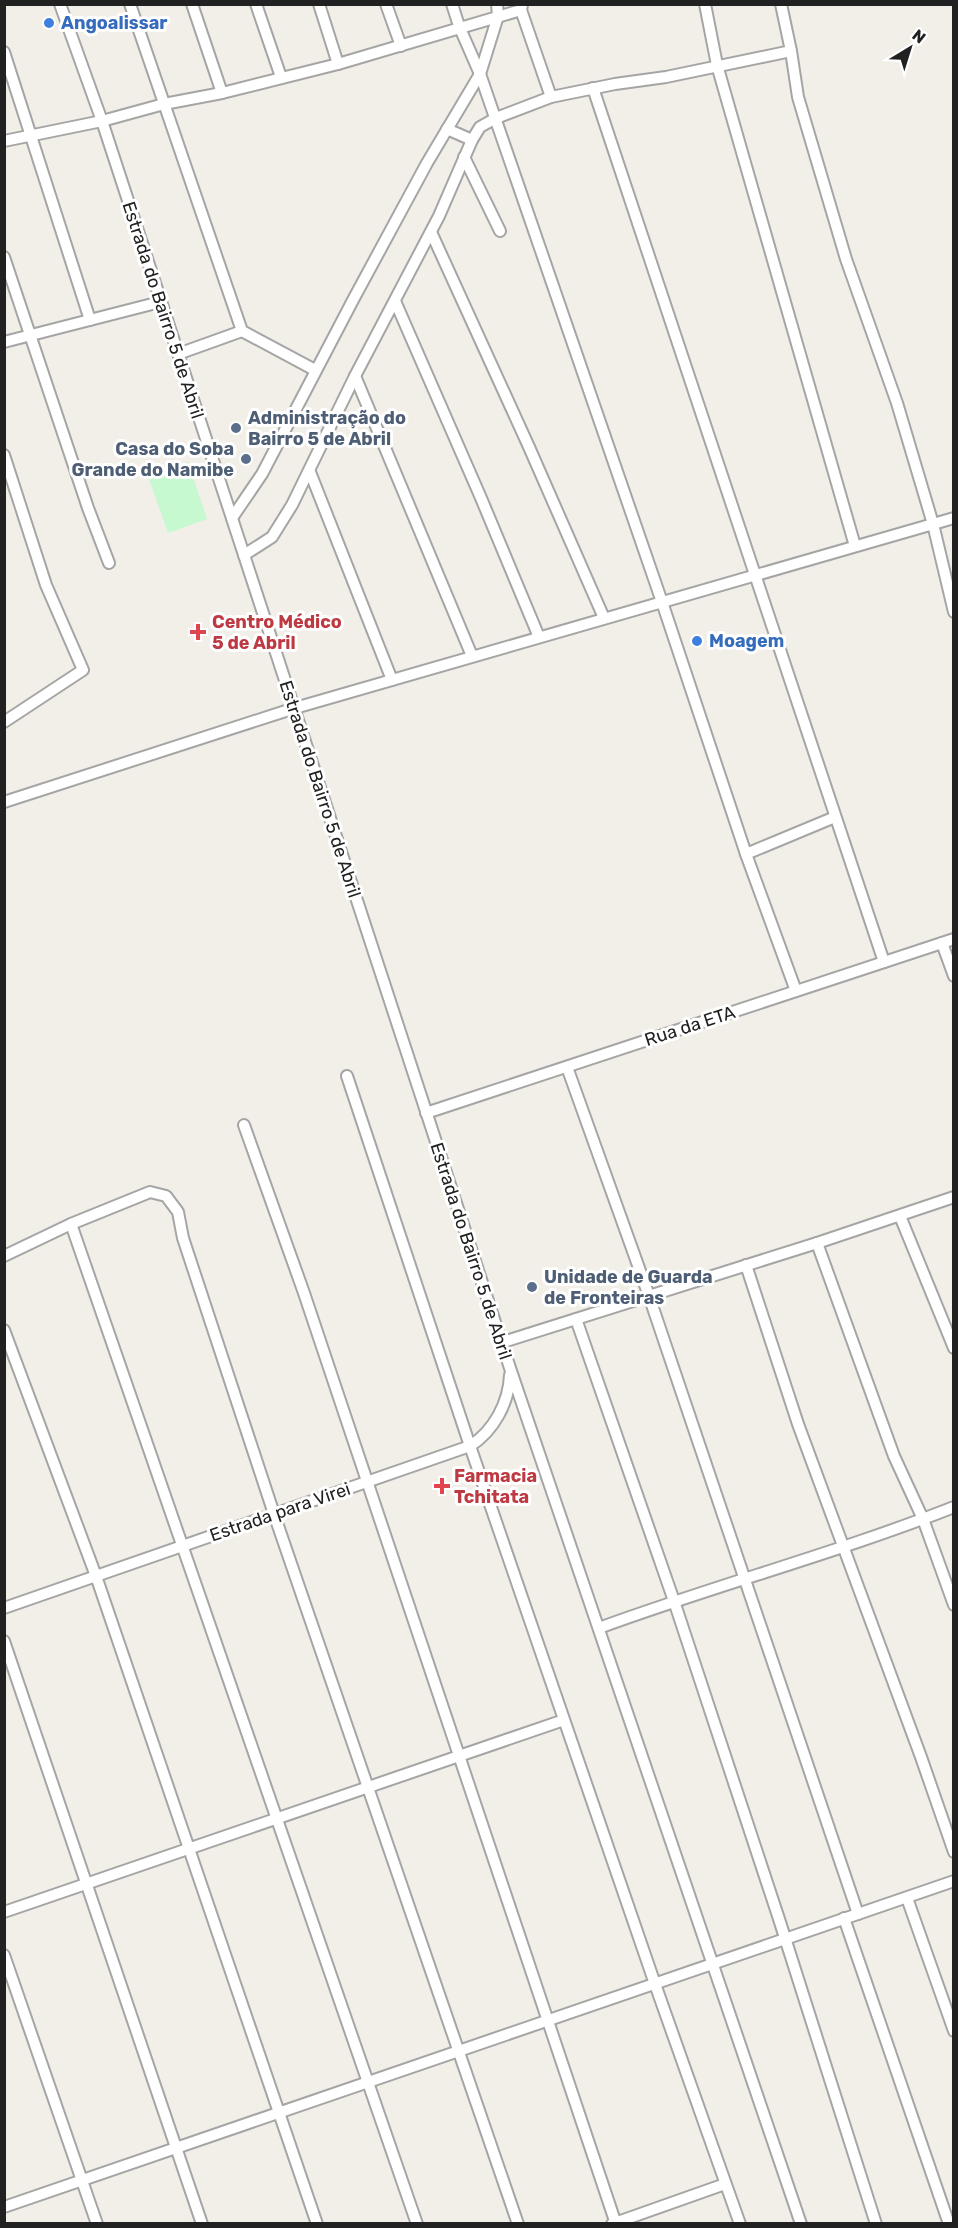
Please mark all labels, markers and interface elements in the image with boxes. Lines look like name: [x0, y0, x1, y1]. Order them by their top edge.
place label: Angoalissar: [61, 12, 168, 34]
marker: Angoalissar: [42, 16, 56, 30]
north arrow: [880, 18, 940, 78]
text: N: [909, 26, 929, 48]
street label: Estrada do Bairro 5 de Abril: [117, 199, 209, 421]
place label: Administração do Bairro 5 de Abril: [248, 407, 406, 450]
marker: Administração do Bairro 5 de Abril: [229, 421, 243, 435]
place label: Casa do Soba Grande do Namibe: [72, 438, 234, 481]
marker: Casa do Soba Grande do Namibe: [239, 452, 253, 466]
place label: Centro Médico 5 de Abril: [212, 611, 342, 654]
marker: Centro Médico 5 de Abril: [189, 623, 207, 641]
place label: Moagem: [709, 630, 784, 652]
marker: Moagem: [690, 634, 704, 648]
street label: Estrada do Bairro 5 de Abril: [274, 678, 366, 900]
street label: Rua da ETA: [642, 1001, 738, 1051]
street label: Estrada do Bairro 5 de Abril: [425, 1140, 517, 1362]
place label: Unidade de Guarda de Fronteiras: [544, 1266, 713, 1309]
marker: Unidade de Guarda de Fronteiras: [525, 1280, 539, 1294]
place label: Farmacia Tchitata: [454, 1465, 537, 1508]
street label: Estrada para Virei: [207, 1478, 353, 1546]
marker: Farmacia Tchitata: [435, 1479, 449, 1493]

